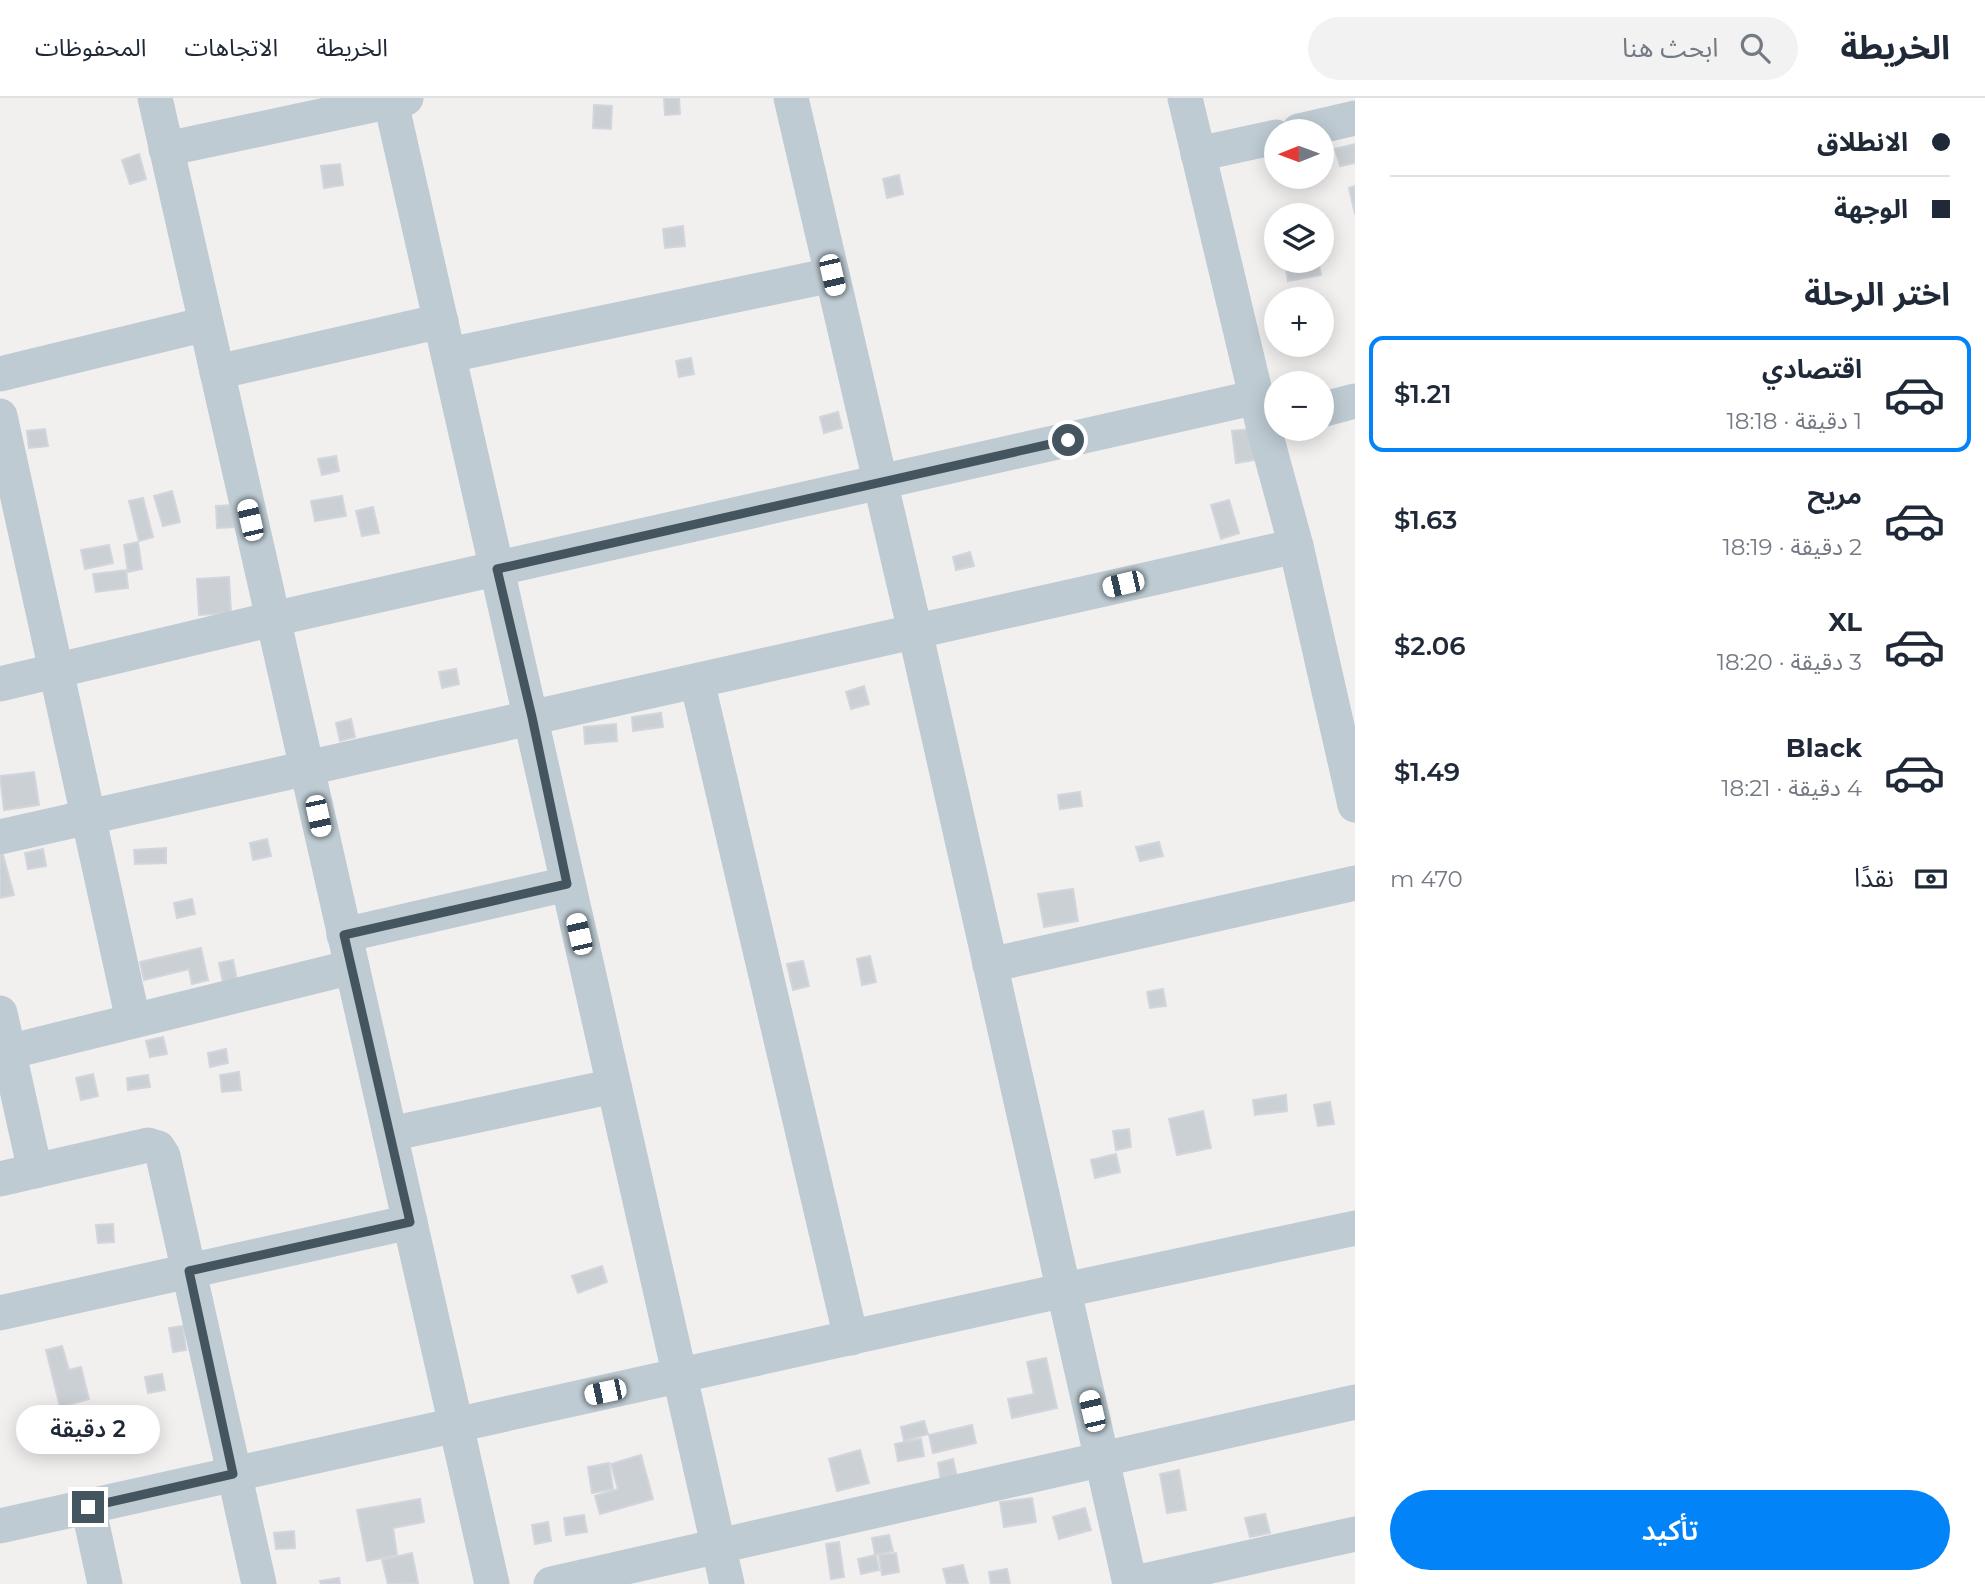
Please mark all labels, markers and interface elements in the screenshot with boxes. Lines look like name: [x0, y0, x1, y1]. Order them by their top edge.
search box: [1308, 17, 1798, 80]
text: الخريطة: [1840, 27, 1950, 67]
icon: search: [1736, 29, 1774, 67]
text: ابحث هنا: [1622, 32, 1718, 64]
text: المحفوظات: [35, 33, 146, 62]
text: الاتجاهات: [184, 33, 278, 62]
text: الخريطة: [316, 33, 388, 62]
north arrow: [1264, 119, 1334, 189]
map controls: [1264, 119, 1334, 441]
text: الانطلاق: [1817, 126, 1908, 158]
text: الوجهة: [1834, 193, 1908, 225]
button: layers: [1264, 203, 1334, 273]
car: [818, 252, 847, 298]
text: اختر الرحلة: [1804, 274, 1950, 313]
button: +: [1264, 287, 1334, 357]
text: اقتصادي: [1762, 353, 1862, 385]
icon: car: [1883, 363, 1946, 426]
button: −: [1264, 371, 1334, 441]
text: $1.21: [1394, 378, 1452, 410]
text: 1 دقيقة · 18:18: [1727, 407, 1862, 435]
route start: [1052, 424, 1084, 456]
text: مريح: [1807, 479, 1862, 511]
icon: car: [1883, 489, 1946, 552]
car: [236, 497, 265, 543]
text: $1.63: [1394, 504, 1457, 536]
text: 2 دقيقة · 18:19: [1722, 533, 1862, 561]
car: [1101, 569, 1146, 599]
text: XL: [1828, 606, 1862, 638]
icon: car: [1883, 615, 1946, 678]
text: $2.06: [1394, 630, 1466, 662]
text: 3 دقيقة · 18:20: [1717, 648, 1862, 676]
text: Black: [1786, 732, 1862, 764]
icon: car: [1883, 741, 1946, 804]
text: $1.49: [1394, 756, 1460, 788]
text: 4 دقيقة · 18:21: [1721, 774, 1862, 802]
car: [304, 793, 333, 839]
icon: cash: [1912, 860, 1950, 898]
text: نقدًا: [1854, 862, 1894, 894]
text: 470 m: [1390, 865, 1463, 893]
car: [565, 911, 594, 957]
car: [583, 1377, 628, 1407]
car: [1078, 1388, 1107, 1434]
callout: 2 دقيقة: [16, 1406, 160, 1454]
text: 2 دقيقة: [50, 1415, 126, 1443]
button: تأكيد: [1390, 1490, 1950, 1570]
route end: [72, 1491, 104, 1523]

